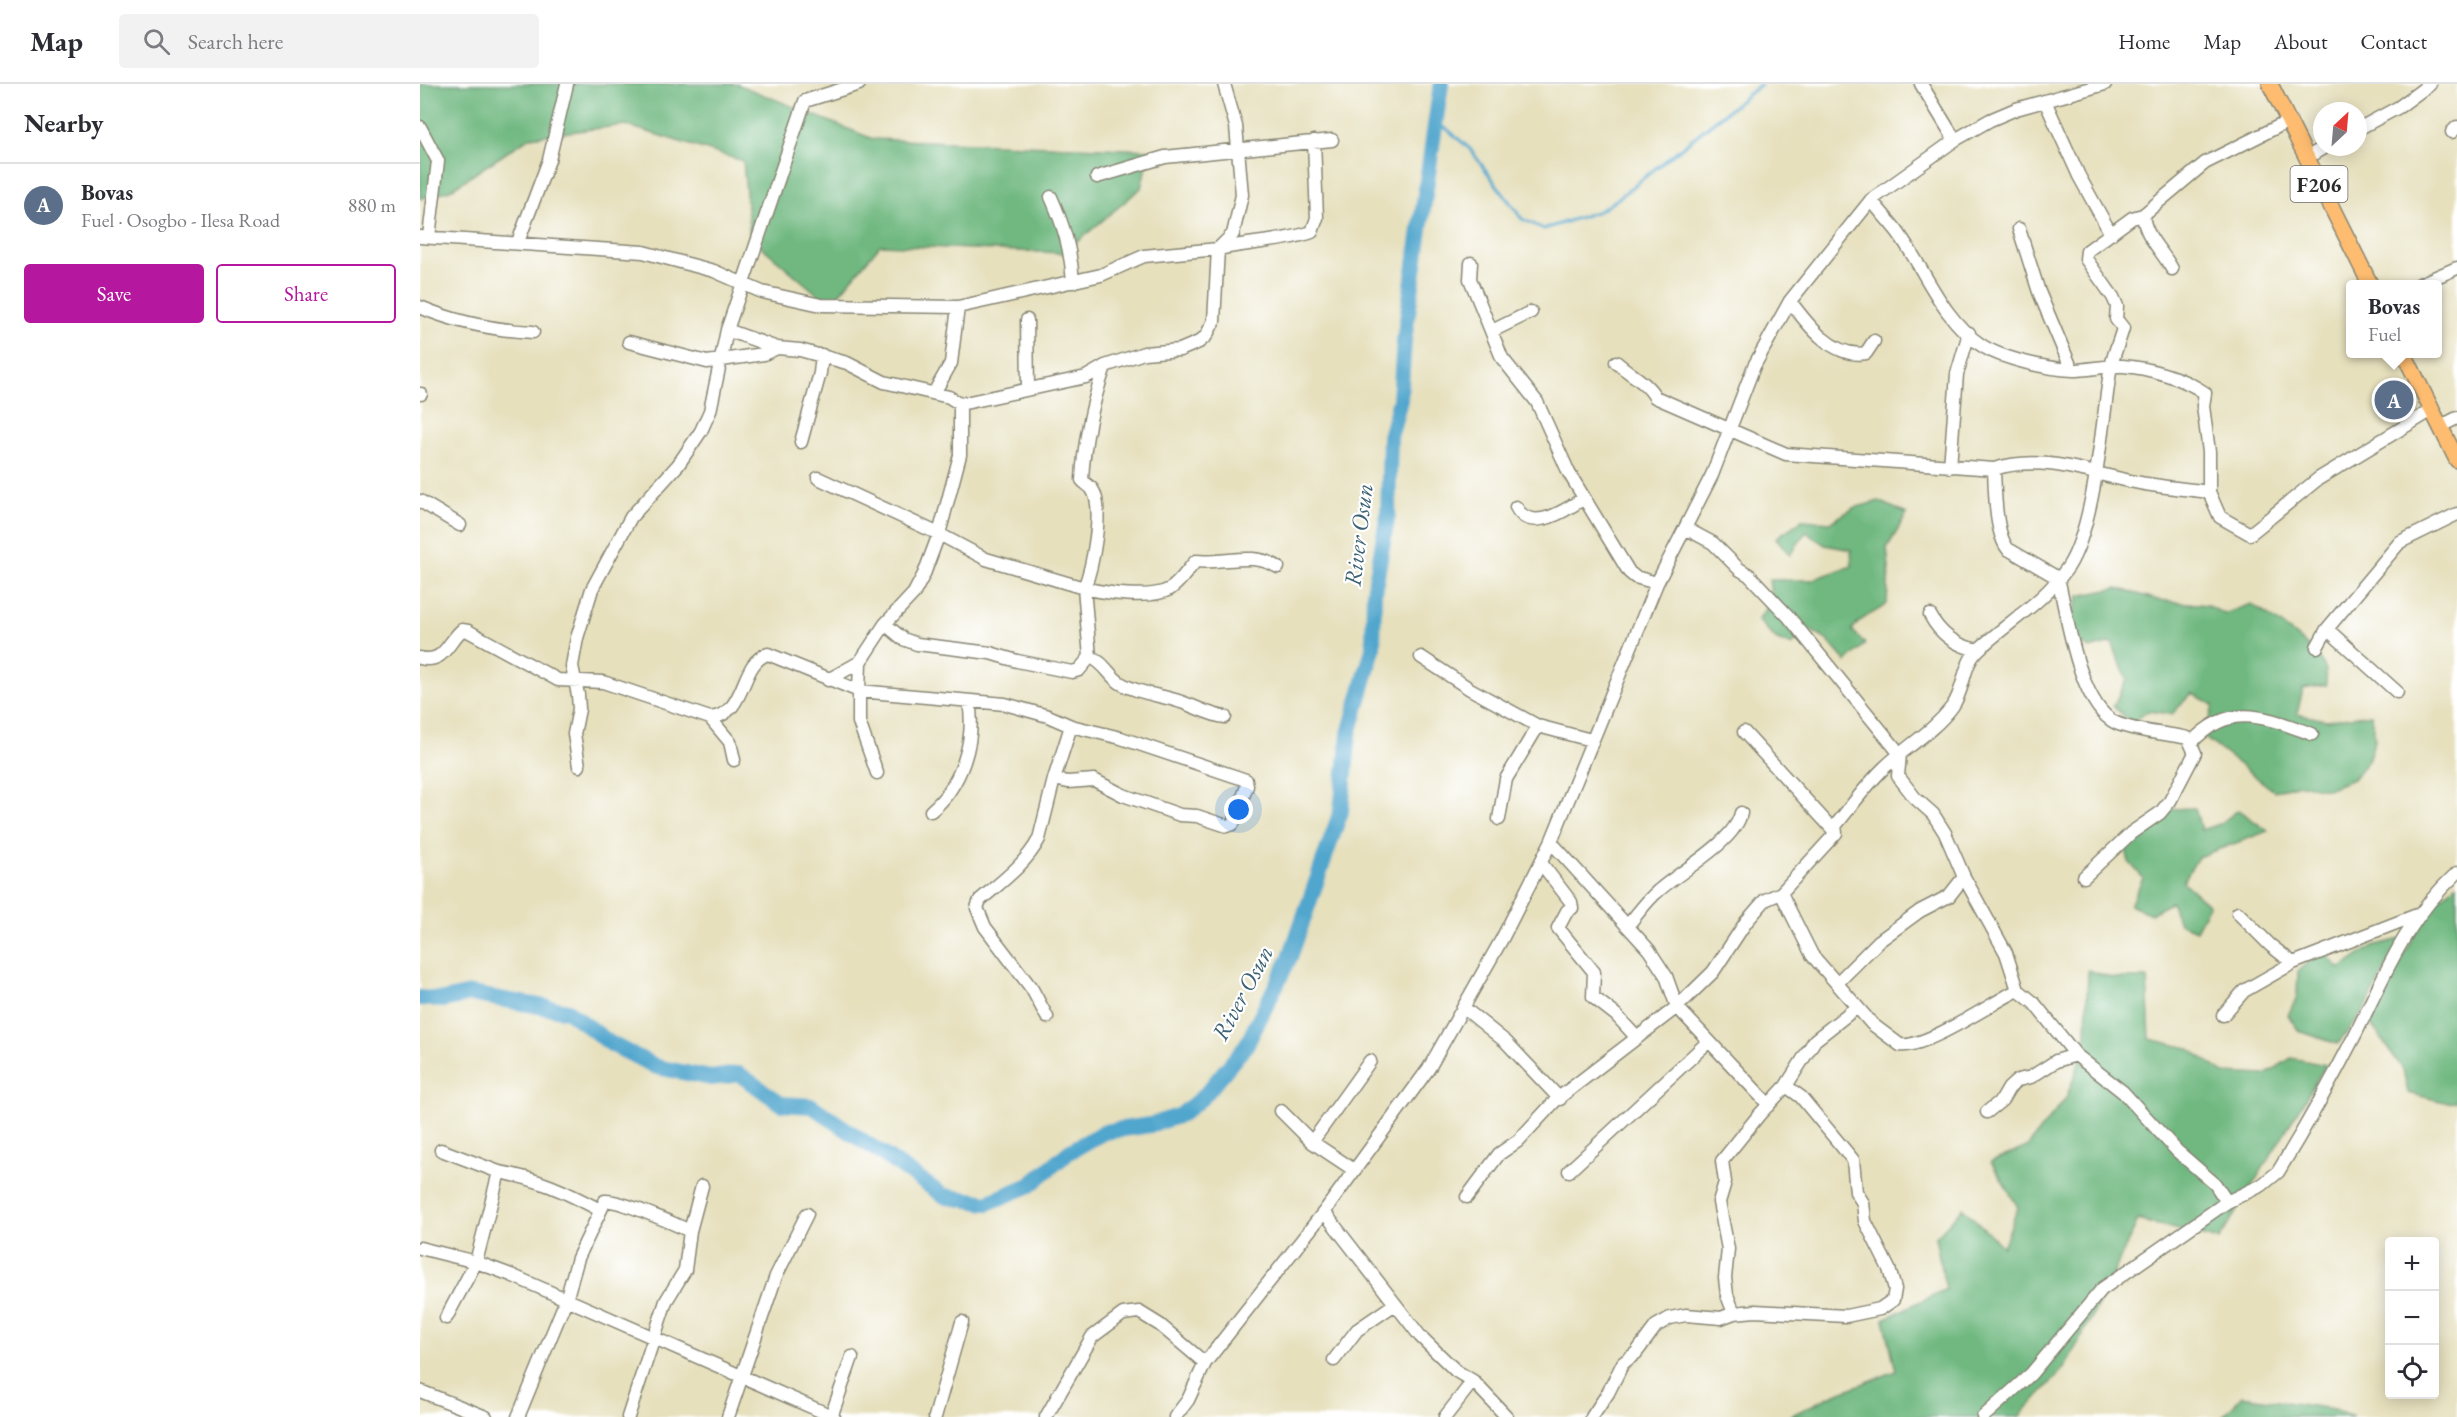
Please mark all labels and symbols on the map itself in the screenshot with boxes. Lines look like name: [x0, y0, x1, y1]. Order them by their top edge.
north arrow: [2313, 102, 2367, 156]
road number: F206: [2290, 166, 2348, 202]
pin: A: [2374, 378, 2414, 422]
water label: River Osun: [1336, 482, 1380, 588]
your location: [1224, 795, 1253, 824]
water label: River Osun: [1204, 940, 1280, 1046]

